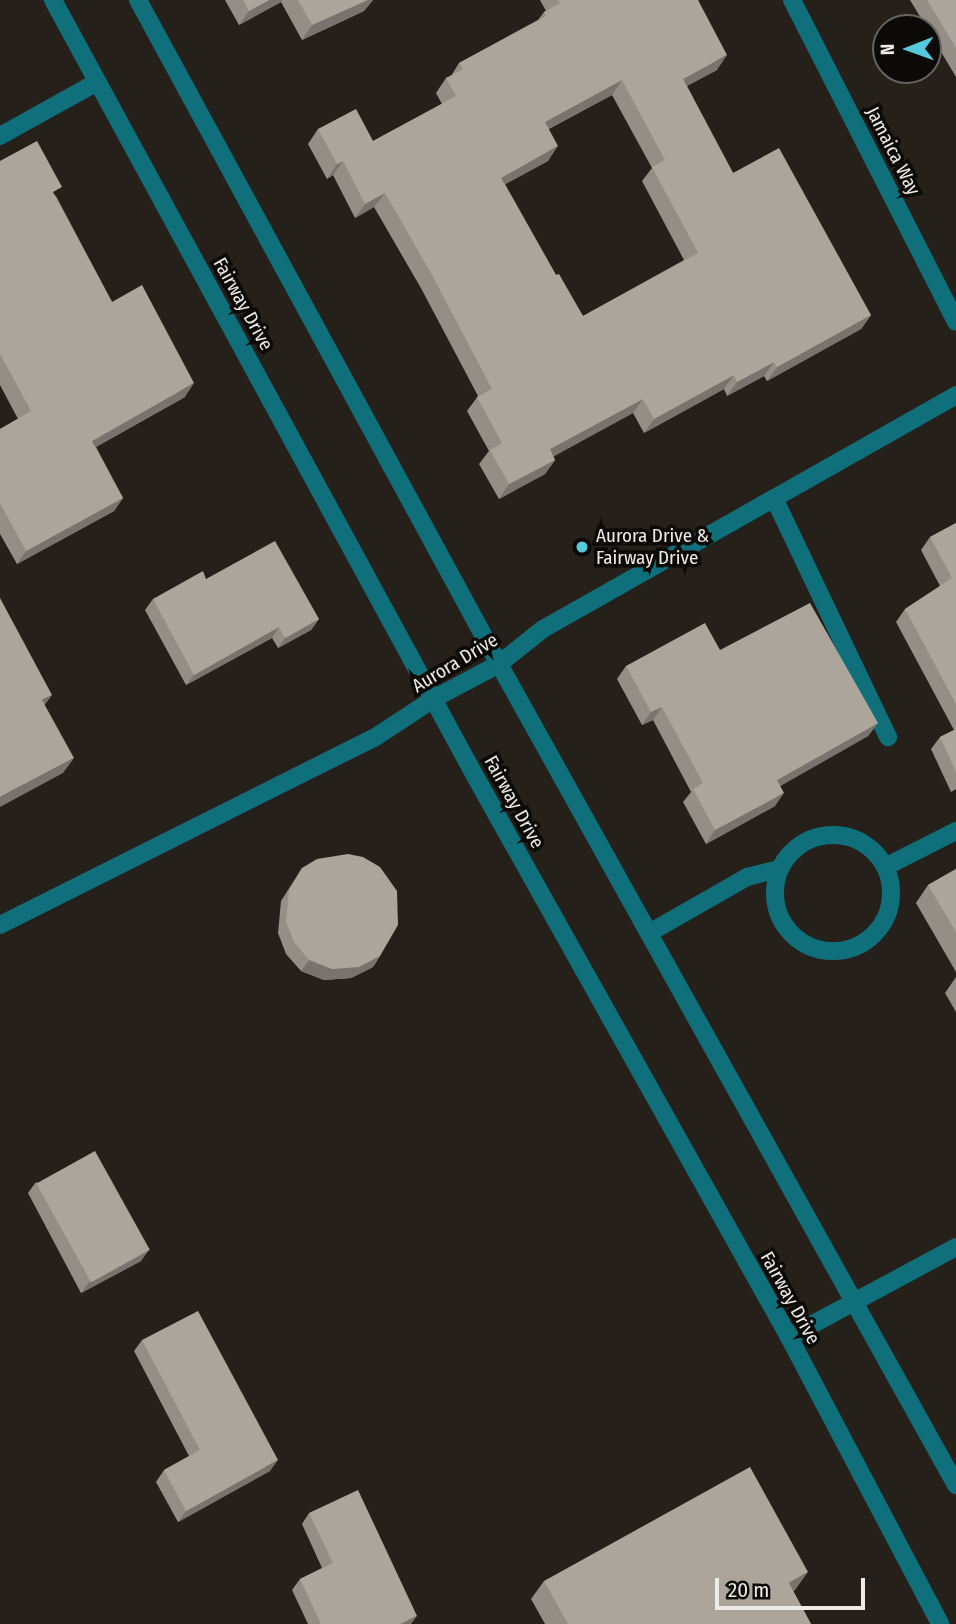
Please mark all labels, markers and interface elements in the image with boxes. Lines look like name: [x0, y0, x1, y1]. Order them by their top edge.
north arrow: [872, 14, 942, 84]
text: N: [876, 43, 899, 55]
street label: Jamaica Way: [861, 103, 925, 199]
street label: Fairway Drive: [208, 254, 278, 354]
place label: Aurora Drive & Fairway Drive: [596, 525, 709, 569]
marker: Aurora Drive & Fairway Drive: [574, 539, 590, 555]
street label: Aurora Drive: [408, 628, 502, 698]
street label: Fairway Drive: [479, 752, 549, 852]
street label: Fairway Drive: [755, 1248, 825, 1348]
scale bar: [718, 1564, 869, 1608]
text: 20 m: [728, 1577, 769, 1603]

